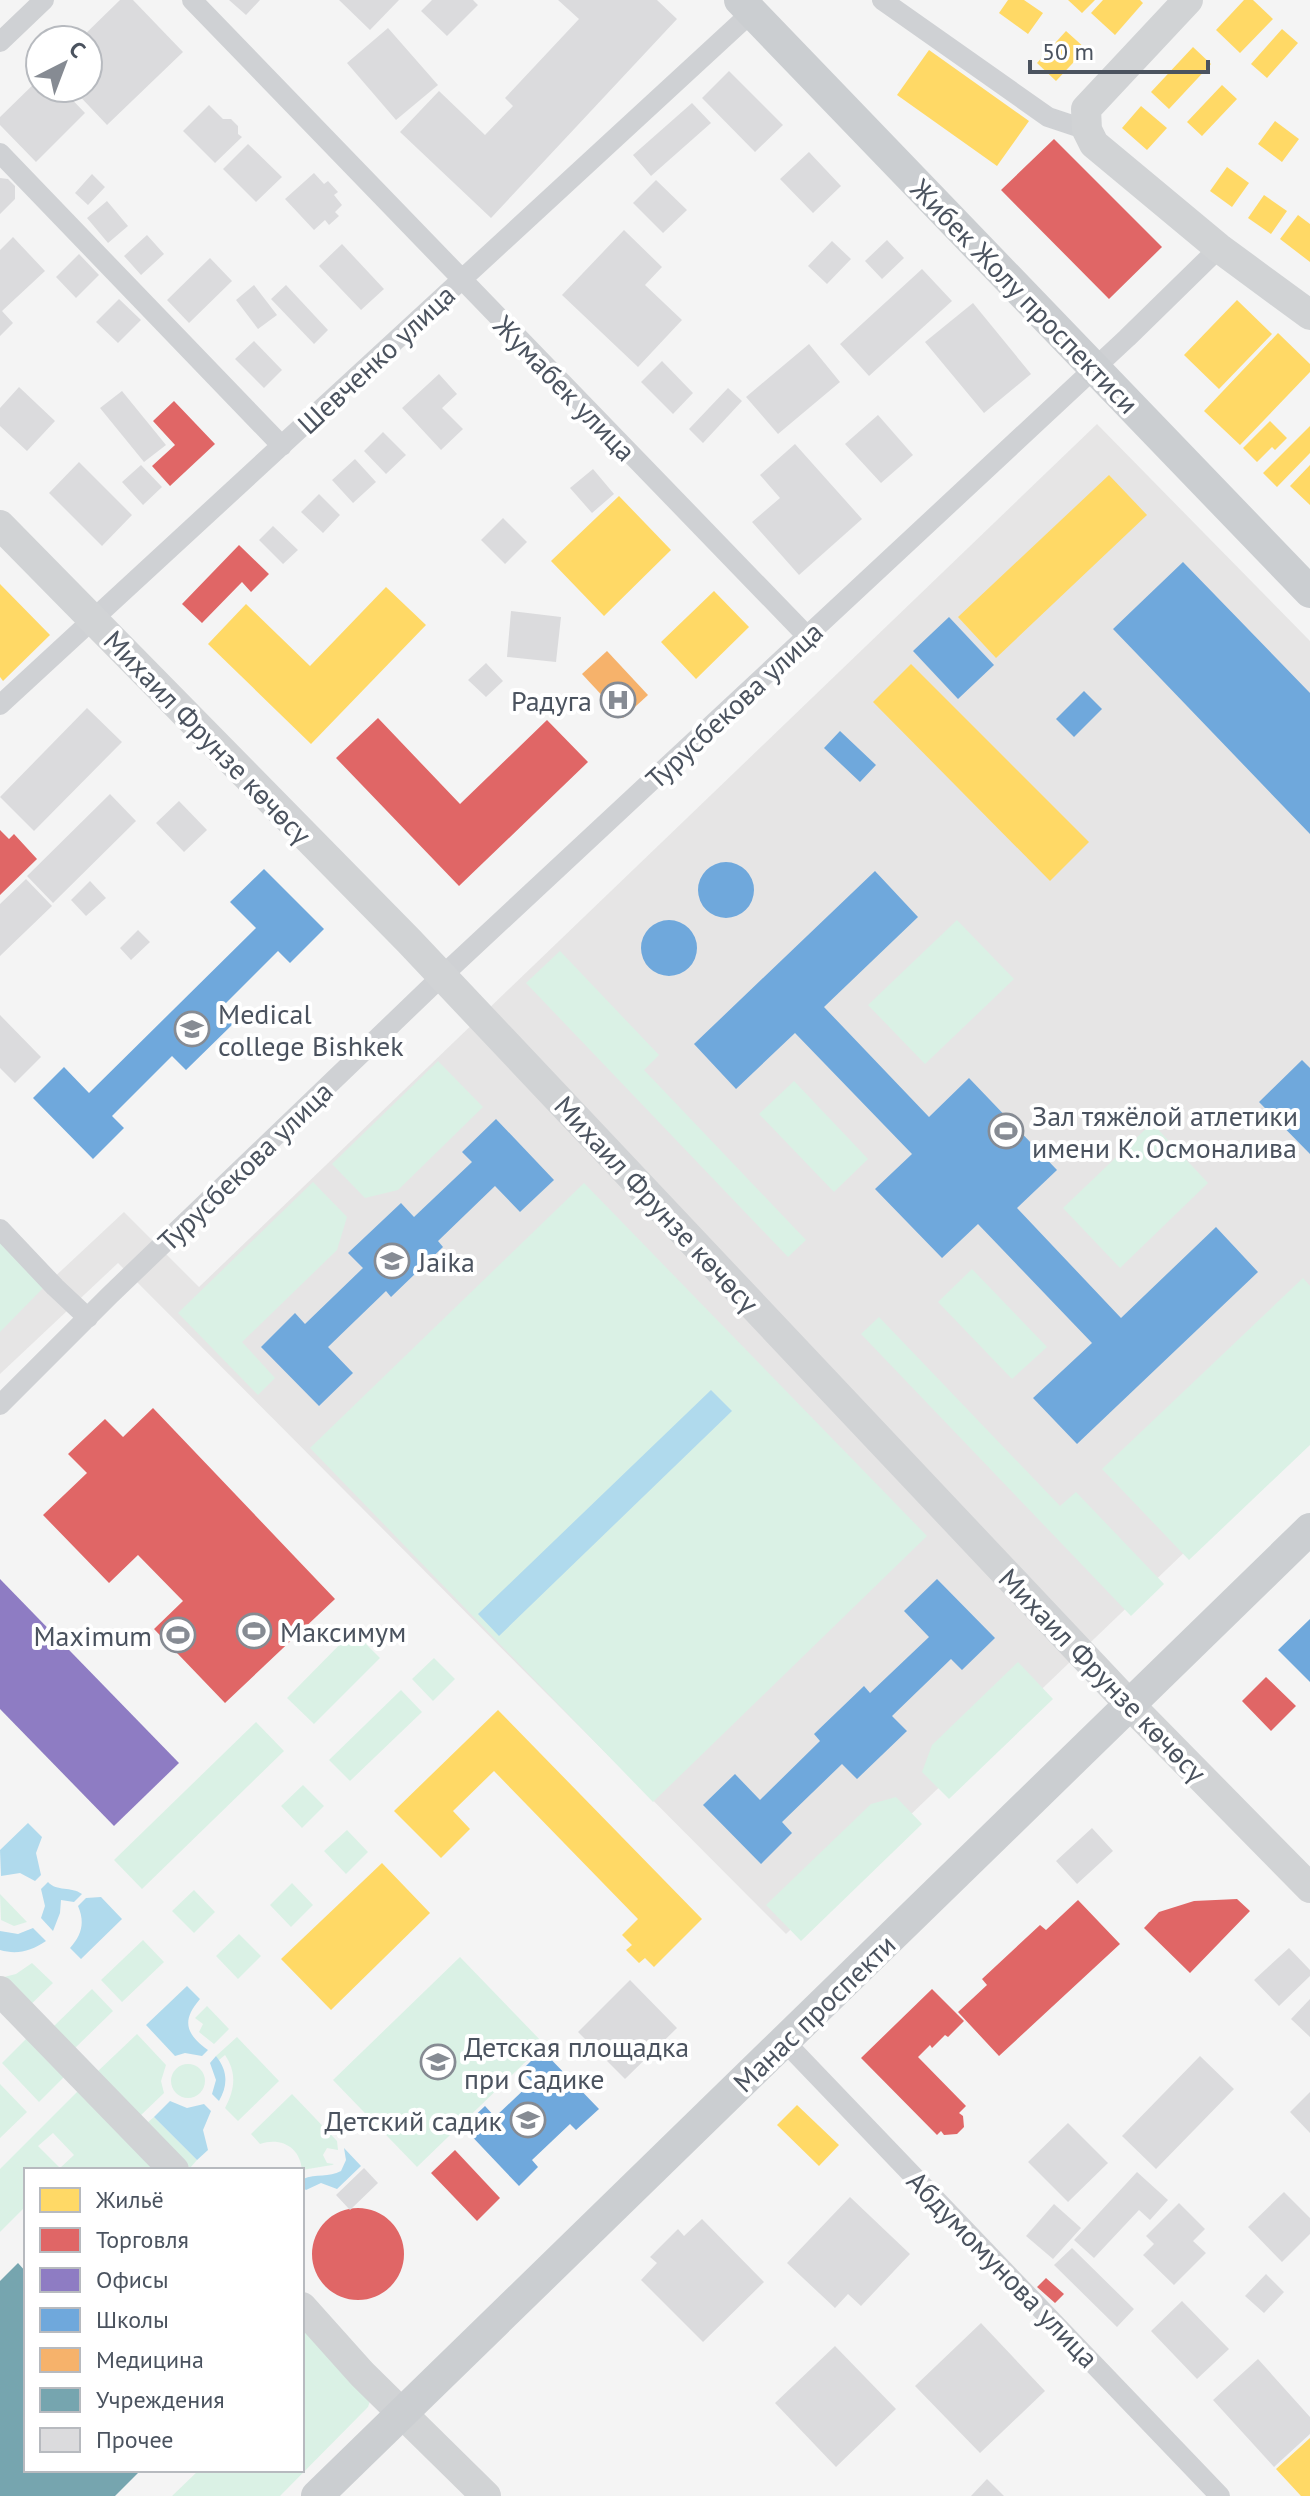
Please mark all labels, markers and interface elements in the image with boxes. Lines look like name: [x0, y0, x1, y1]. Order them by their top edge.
north arrow: [24, 24, 104, 104]
scale bar: [1030, 24, 1208, 74]
text: С: [63, 35, 91, 64]
text: 50 m: [1042, 36, 1094, 67]
street label: Жибек Жолу проспектиси: [902, 170, 1147, 421]
street label: Шевченко улица: [289, 276, 463, 442]
street label: Жумабек улица: [485, 306, 644, 469]
street label: Турусбекова улица: [638, 613, 830, 797]
street label: Михаил Фрунзе көчөсү: [96, 622, 320, 852]
hospital icon: Радуга: [599, 681, 637, 719]
place label: Радуга: [511, 682, 592, 719]
place label: Medical college Bishkek: [218, 995, 404, 1064]
school or university icon: Medical college Bishkek: [173, 1010, 211, 1048]
street label: Турусбекова улица: [150, 1073, 340, 1259]
street label: Михаил Фрунзе көчөсү: [547, 1088, 768, 1321]
place label: Зал тяжёлой атлетики имени К. Осмоналива: [1032, 1097, 1298, 1166]
sports icon: Зал тяжёлой атлетики имени К. Осмоналива: [987, 1112, 1025, 1150]
school or university icon: Jaika: [373, 1242, 411, 1280]
place label: Jaika: [417, 1243, 475, 1280]
street label: Михаил Фрунзе көчөсү: [991, 1560, 1215, 1790]
sports icon: Максимум: [235, 1612, 273, 1650]
place label: Максимум: [280, 1613, 406, 1650]
sports icon: Maximum: [159, 1616, 197, 1654]
place label: Maximum: [33, 1617, 152, 1654]
street label: Манас проспекти: [725, 1926, 903, 2100]
place label: Детская площадка при Садике: [464, 2028, 689, 2097]
school or university icon: Детская площадка при Садике: [419, 2043, 457, 2081]
school or university icon: Детский садик: [509, 2101, 547, 2139]
place label: Детский садик: [325, 2102, 503, 2139]
street label: Абдумомунова улица: [899, 2163, 1107, 2375]
legend: [24, 2168, 304, 2472]
text: Жильё: [95, 2184, 164, 2215]
text: Торговля: [96, 2224, 189, 2255]
text: Офисы: [96, 2264, 169, 2295]
text: Школы: [96, 2304, 169, 2335]
text: Медицина: [96, 2344, 204, 2375]
text: Учреждения: [96, 2384, 225, 2415]
text: Прочее: [96, 2424, 174, 2455]

